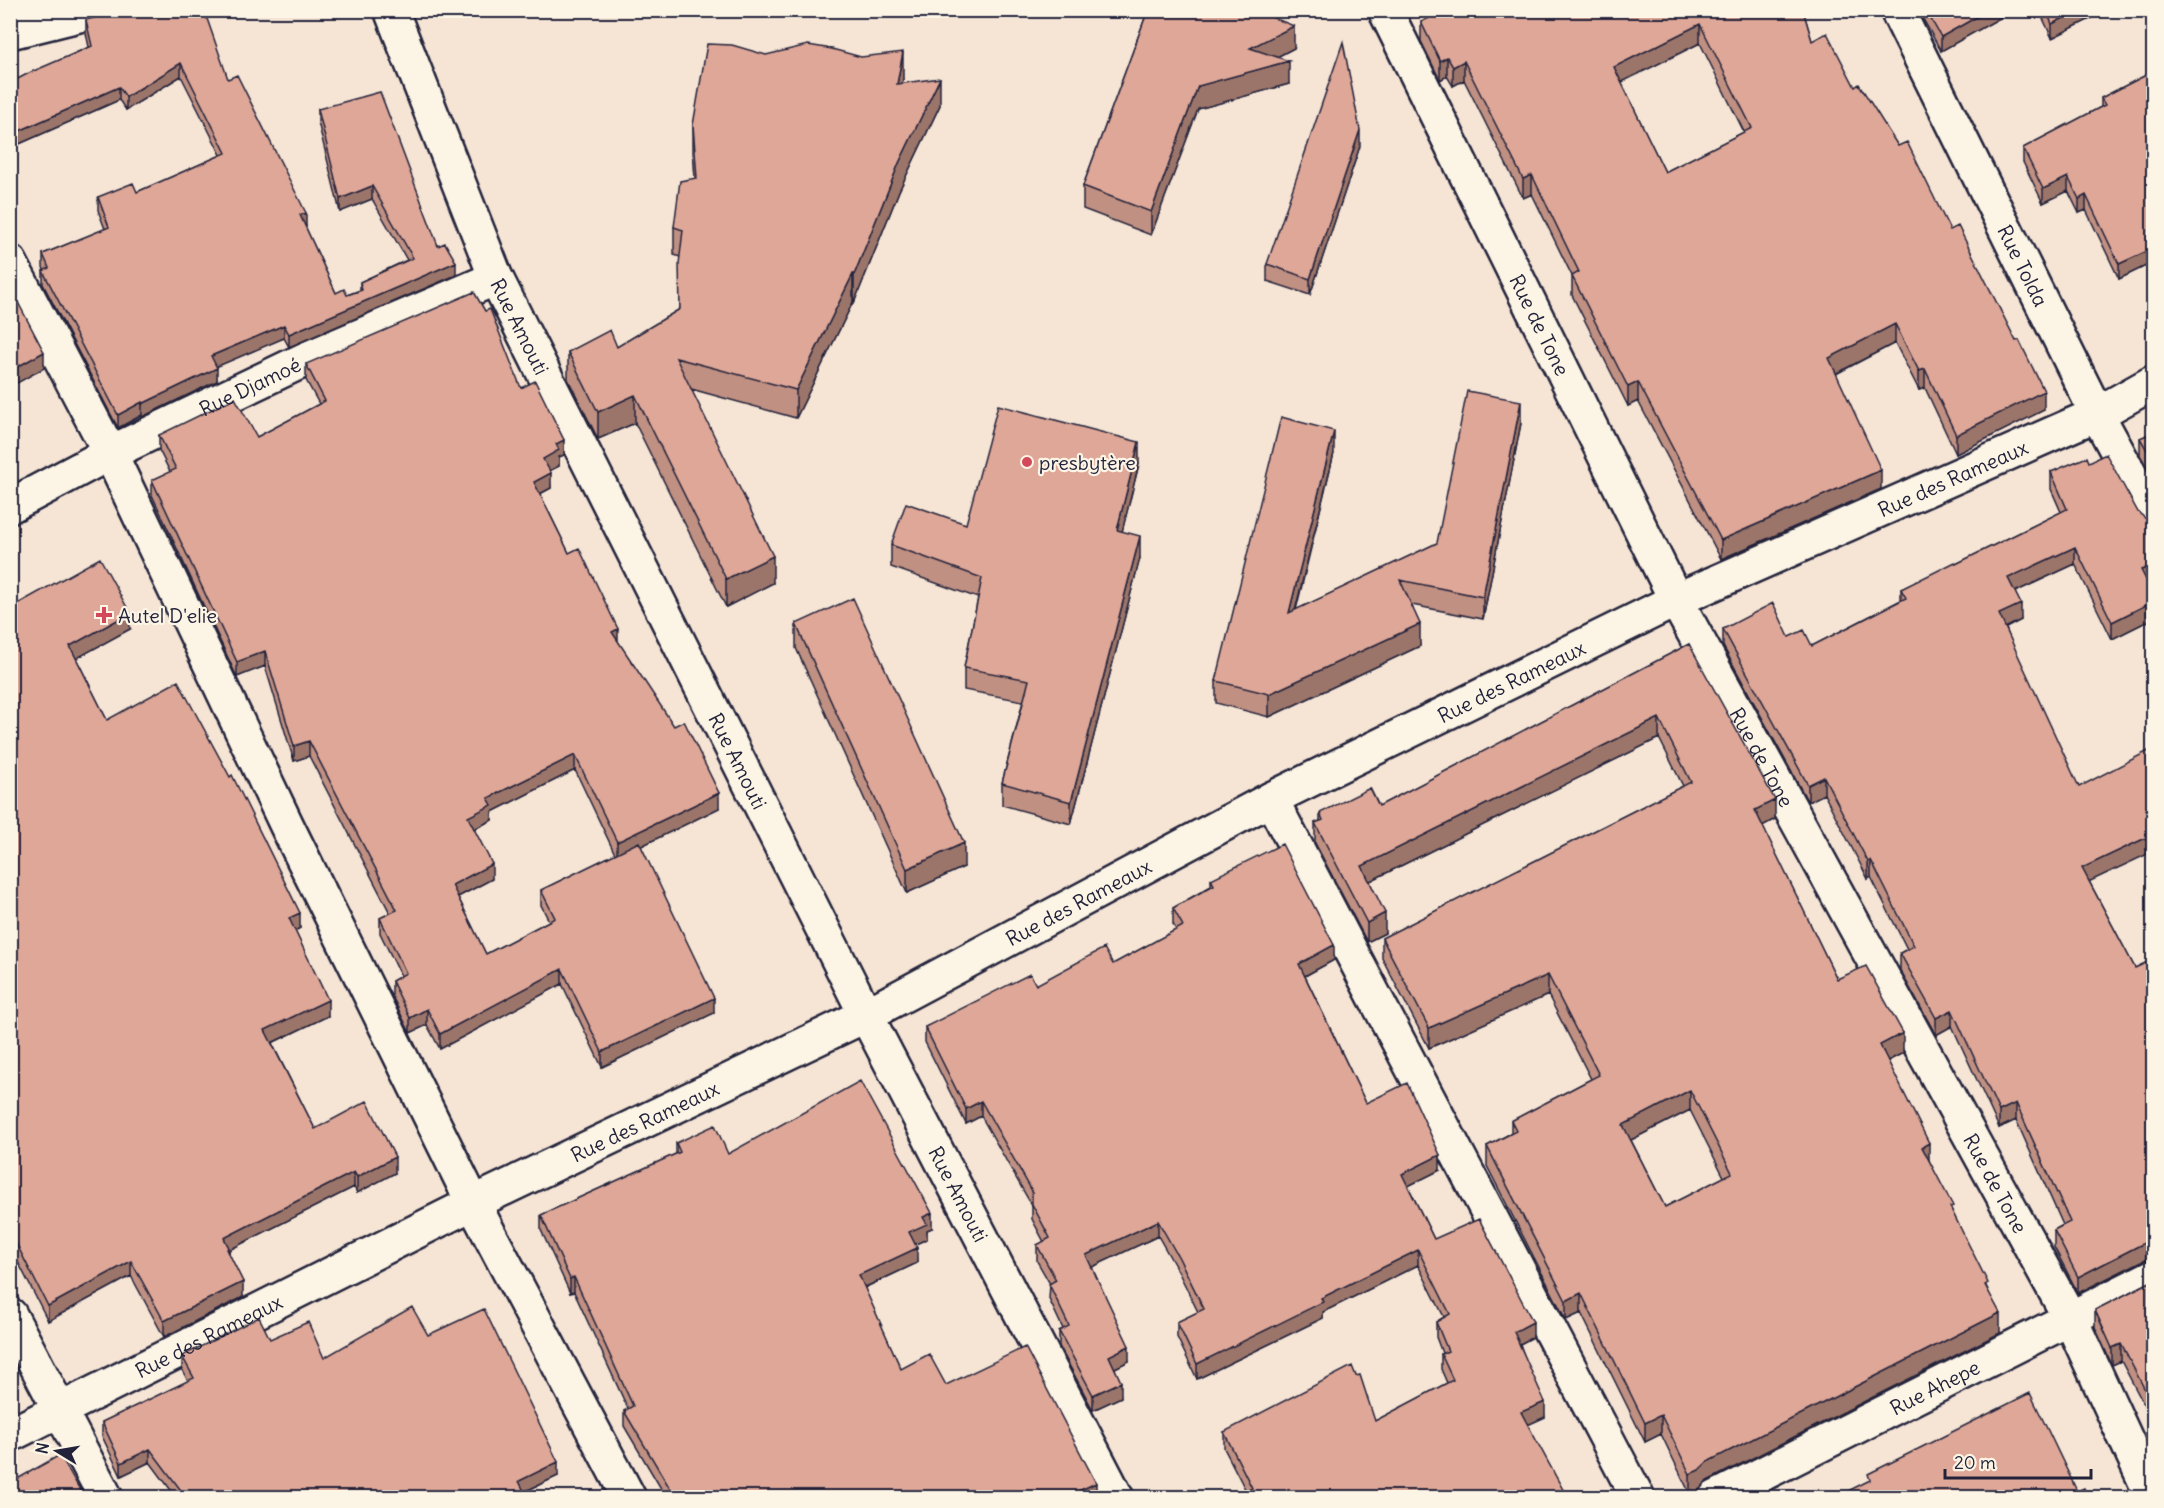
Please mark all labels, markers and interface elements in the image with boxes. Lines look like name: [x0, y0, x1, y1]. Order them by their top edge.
street label: Rue Tolda: [1993, 221, 2054, 310]
street label: Rue de Tone: [1505, 270, 1576, 380]
street label: Rue Amouti: [486, 274, 555, 379]
street label: Rue Djamoé: [195, 351, 304, 421]
street label: Rue des Rameaux: [1874, 434, 2031, 522]
place label: presbytère: [1039, 450, 1136, 475]
marker: presbytère: [1020, 455, 1034, 469]
place label: Autel D'elie: [118, 603, 217, 628]
marker: Autel D'elie: [95, 606, 113, 624]
street label: Rue des Rameaux: [1433, 634, 1589, 728]
street label: Rue de Tone: [1725, 703, 1800, 811]
street label: Rue Amouti: [704, 709, 773, 813]
street label: Rue des Rameaux: [1001, 853, 1155, 951]
street label: Rue des Rameaux: [566, 1075, 723, 1167]
street label: Rue de Tone: [1959, 1129, 2033, 1237]
street label: Rue Amouti: [924, 1142, 994, 1246]
street label: Rue des Rameaux: [131, 1288, 286, 1383]
street label: Rue Ahepe: [1886, 1354, 1983, 1420]
north arrow: [27, 1421, 87, 1481]
text: N: [31, 1441, 53, 1455]
scale bar: [1945, 1442, 2090, 1480]
text: 20 m: [1954, 1451, 1996, 1474]

